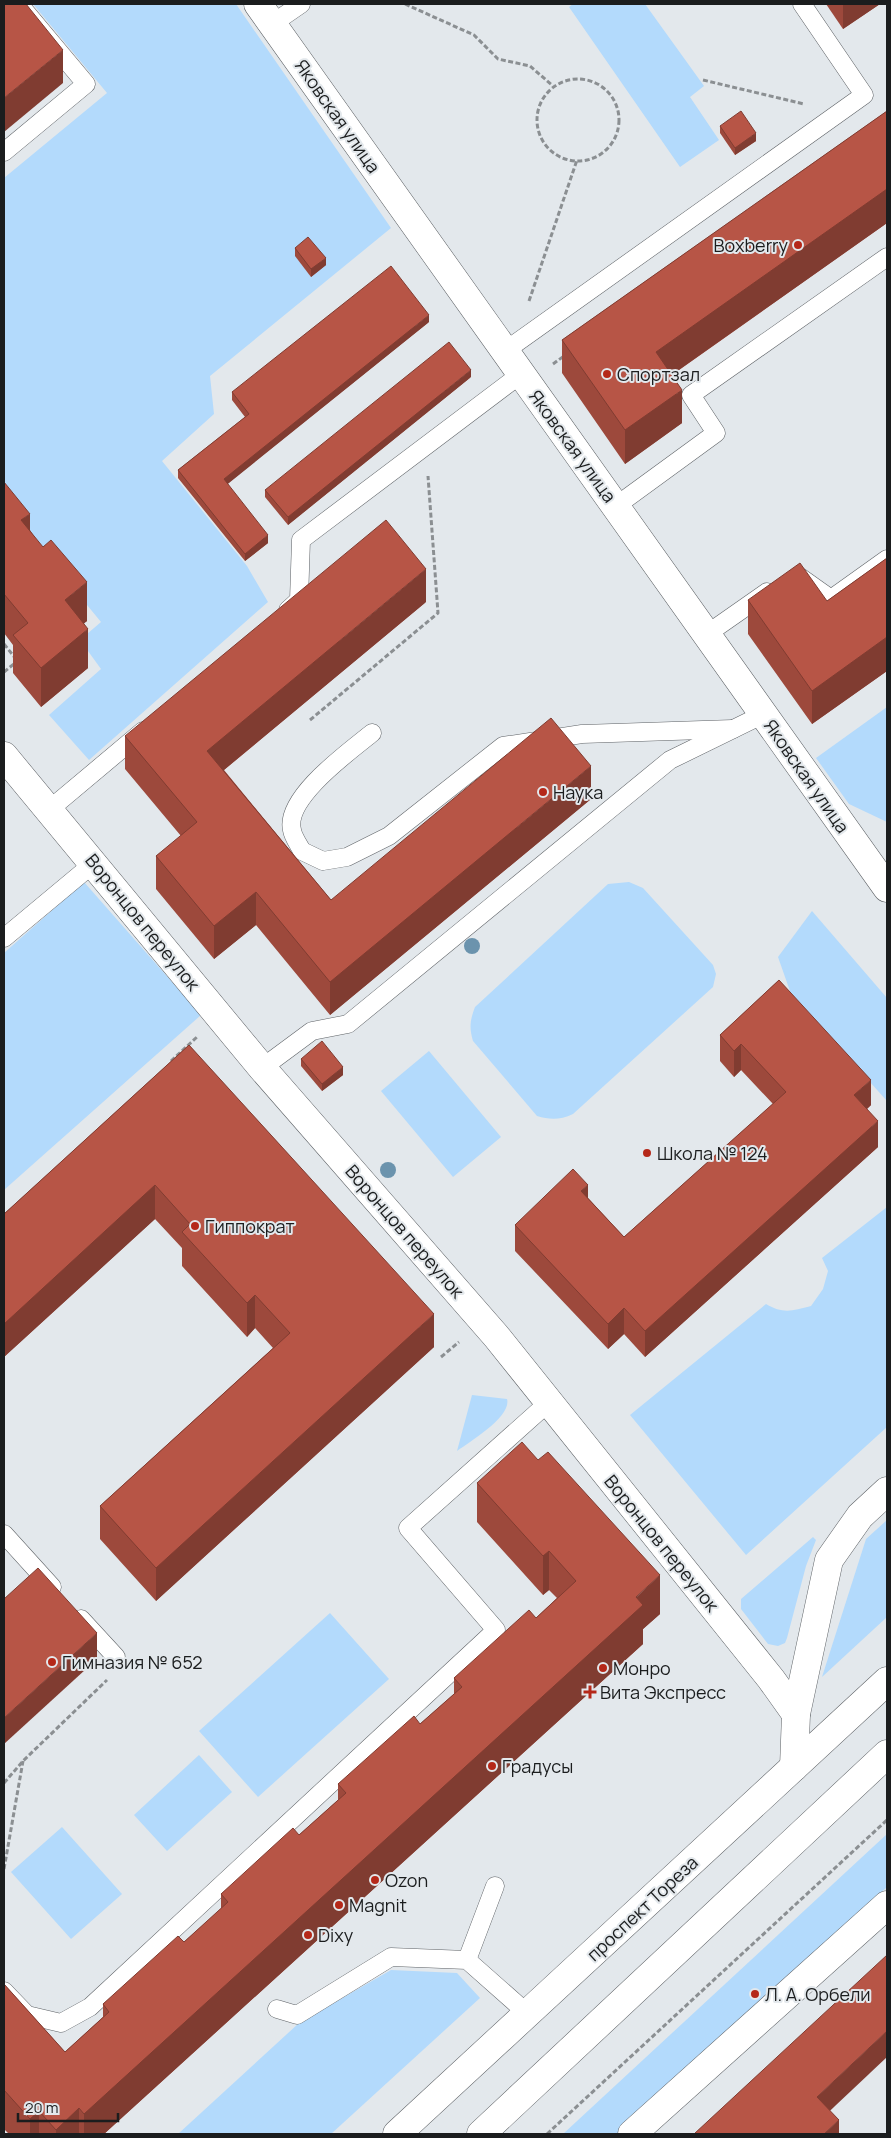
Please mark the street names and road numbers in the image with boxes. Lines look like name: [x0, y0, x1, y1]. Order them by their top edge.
street label: Яковская улица: [290, 54, 386, 178]
street label: Яковская улица: [524, 385, 622, 507]
street label: Яковская улица: [759, 714, 855, 838]
street label: Воронцов переулок: [80, 849, 206, 996]
street label: Воронцов переулок: [340, 1159, 470, 1304]
street label: Воронцов переулок: [599, 1470, 725, 1617]
street label: проспект Тореза: [581, 1850, 703, 1966]

